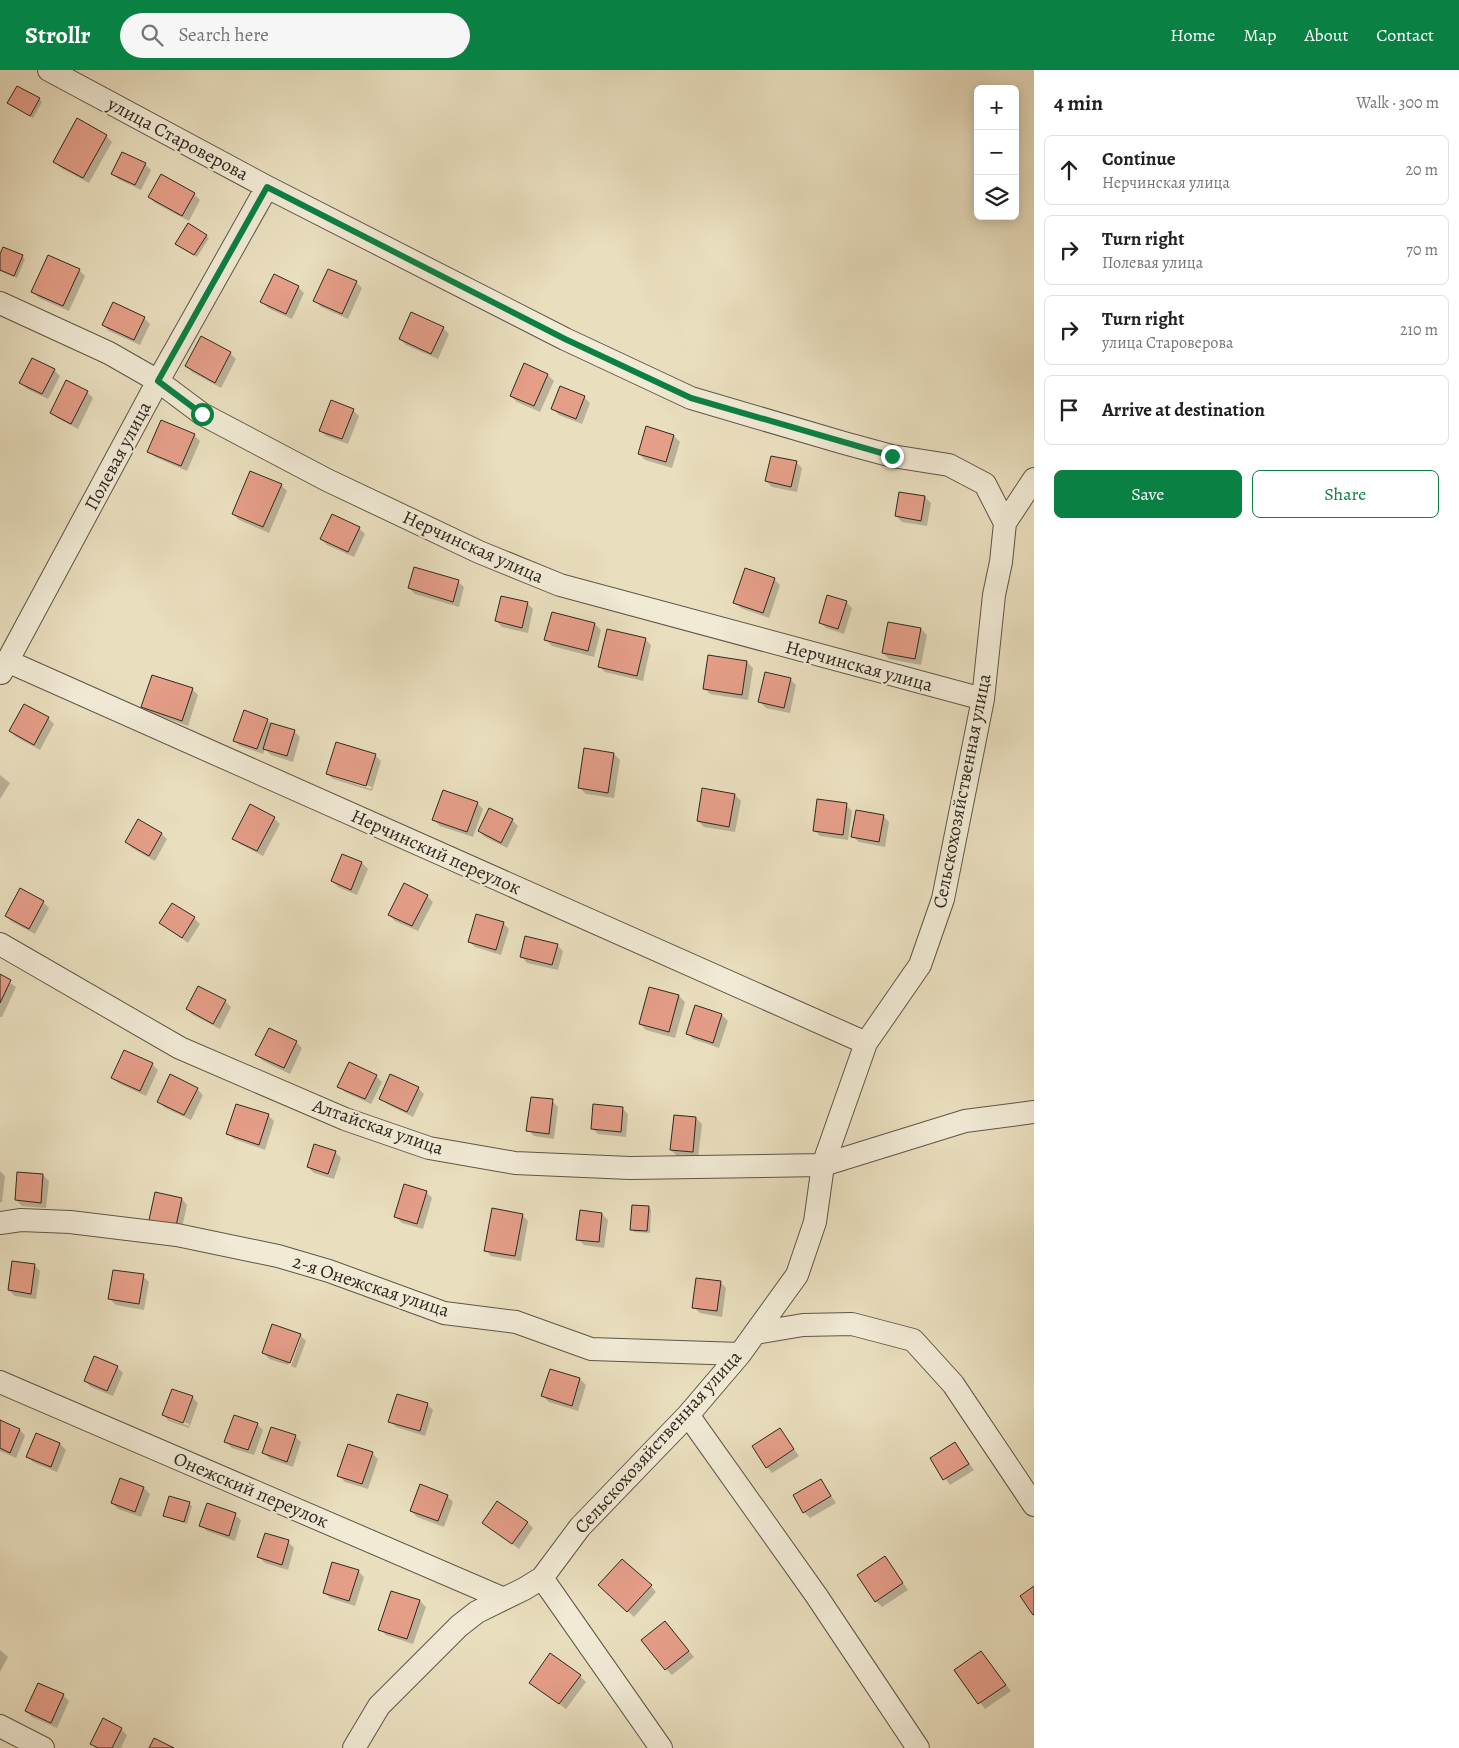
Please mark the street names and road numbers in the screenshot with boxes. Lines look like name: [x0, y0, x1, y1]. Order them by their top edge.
street label: улица Староверова: [102, 90, 253, 187]
street label: Полевая улица: [78, 397, 158, 515]
street label: Нерчинская улица: [398, 504, 548, 590]
street label: Нерчинская улица: [782, 634, 936, 698]
street label: Сельскохозяйственная улица: [926, 671, 998, 911]
street label: Нерчинский переулок: [347, 803, 525, 901]
street label: Алтайская улица: [308, 1092, 447, 1162]
street label: 2-я Онежская улица: [289, 1248, 453, 1324]
street label: Сельскохозяйственная улица: [569, 1344, 748, 1539]
street label: Онежский переулок: [169, 1446, 333, 1534]

